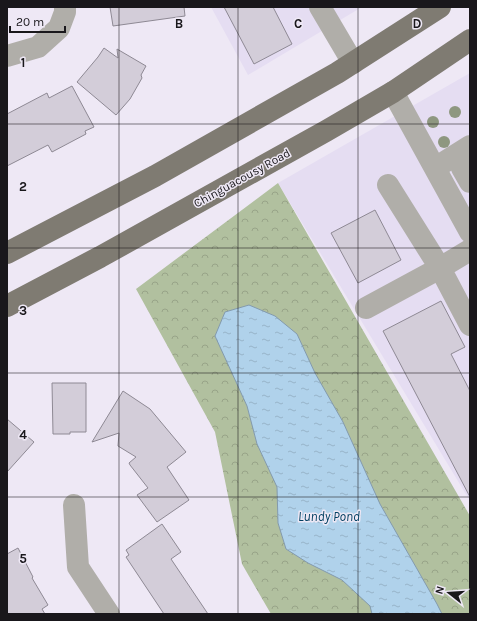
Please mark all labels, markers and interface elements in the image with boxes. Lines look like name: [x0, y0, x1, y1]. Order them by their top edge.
scale bar: [10, 8, 65, 34]
text: 20 m: [16, 15, 44, 29]
text: B: [175, 16, 183, 31]
text: C: [294, 16, 302, 31]
text: D: [413, 16, 422, 31]
text: 1: [21, 55, 25, 70]
street label: Chinguacousy Road: [191, 146, 293, 210]
text: 2: [19, 179, 27, 194]
text: 3: [19, 303, 27, 318]
text: 4: [19, 427, 27, 442]
water label: Lundy Pond: [298, 509, 360, 524]
text: 5: [19, 551, 27, 566]
north arrow: [429, 573, 469, 613]
text: N: [433, 585, 447, 596]

